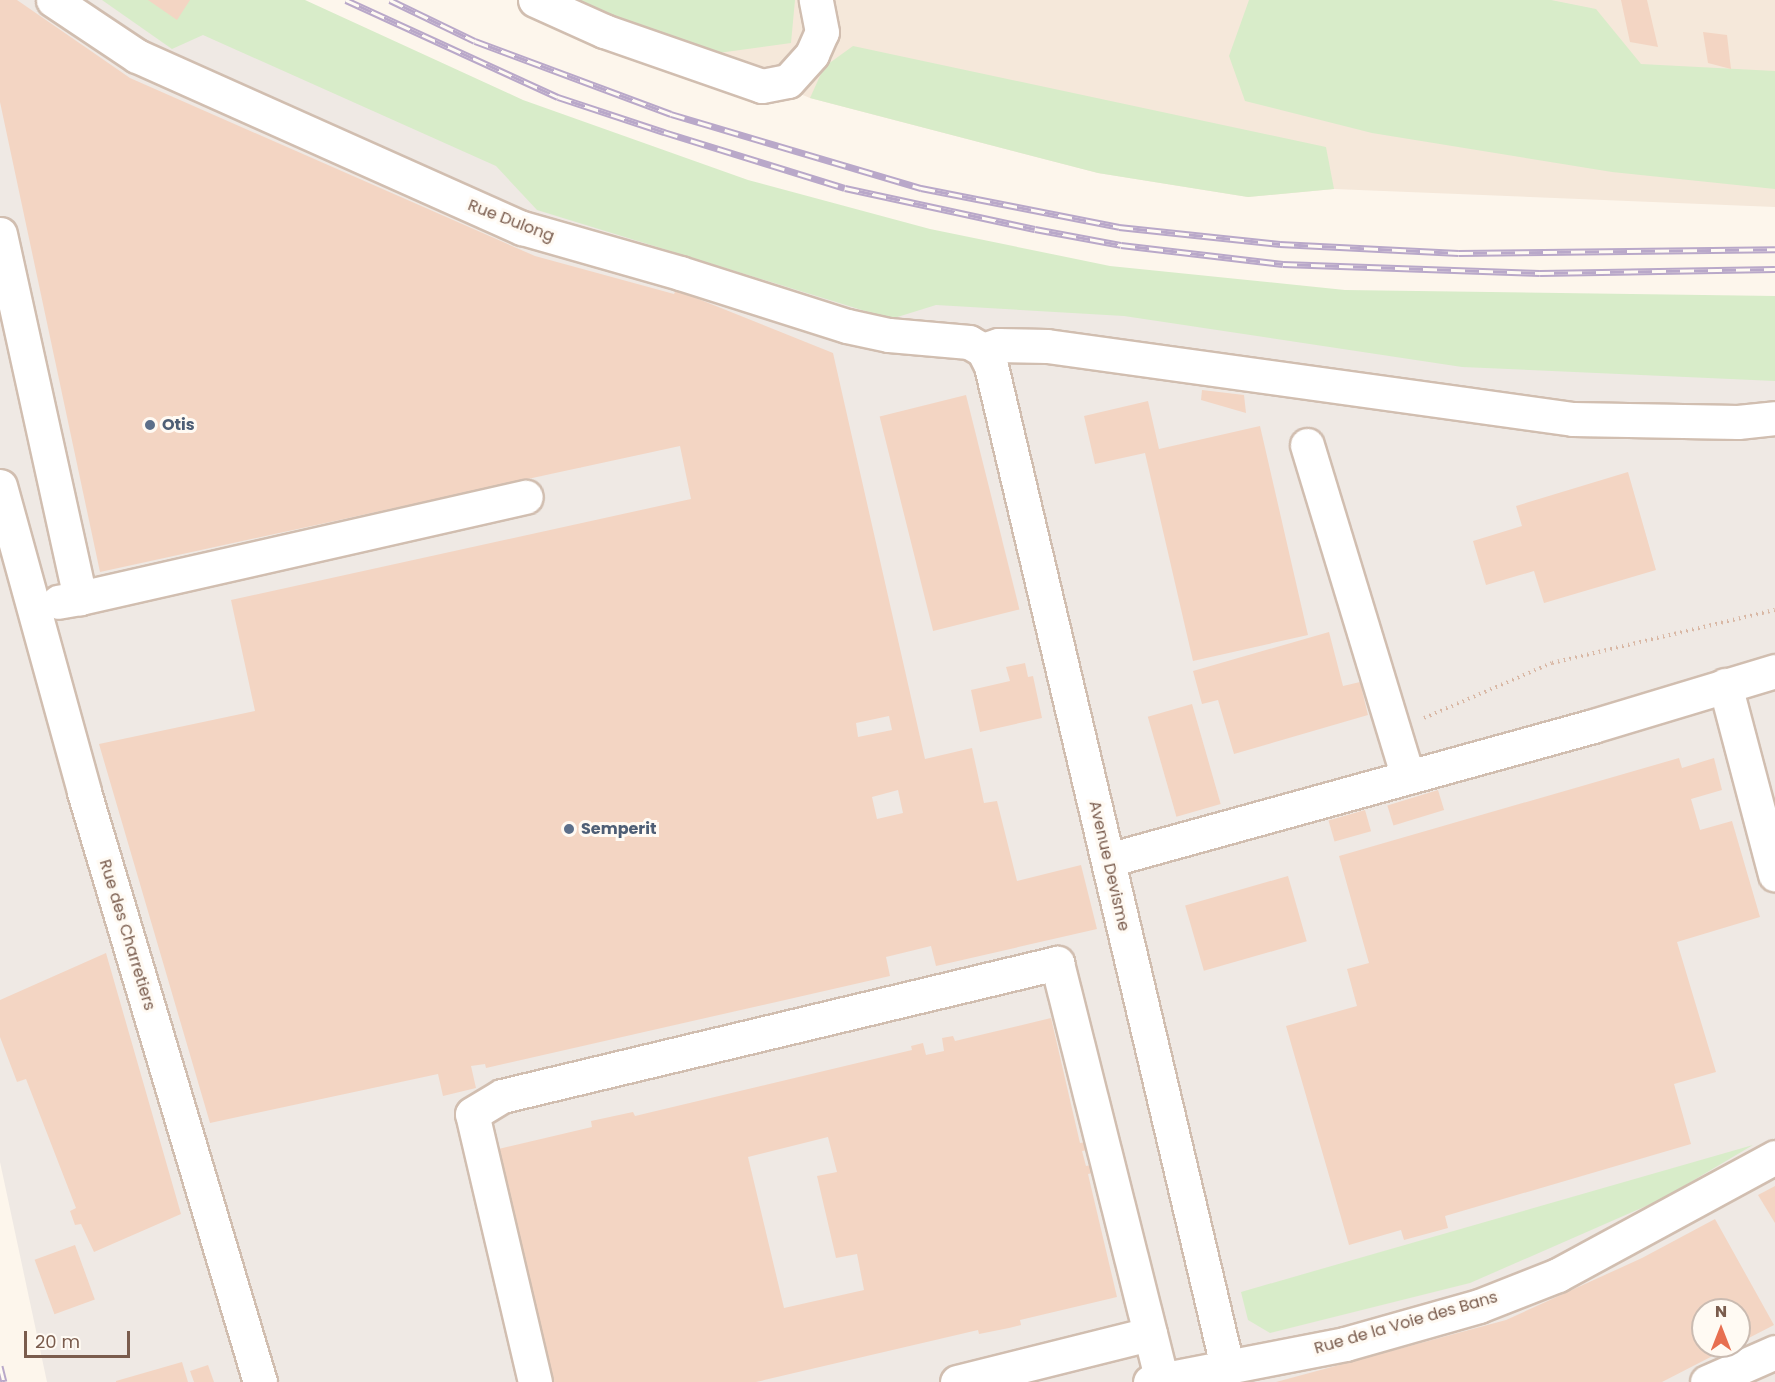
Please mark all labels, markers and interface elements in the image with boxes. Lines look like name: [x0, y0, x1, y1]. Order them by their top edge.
street label: Rue Dulong: [465, 196, 557, 246]
place label: Otis: [162, 415, 195, 435]
marker: Otis: [143, 418, 157, 432]
street label: Avenue Devisme: [1085, 799, 1133, 933]
place label: Semperit: [581, 819, 656, 839]
marker: Semperit: [562, 822, 576, 836]
street label: Rue des Charretiers: [95, 857, 159, 1013]
street label: Rue de la Voie des Bans: [1312, 1288, 1500, 1358]
north arrow: [1691, 1298, 1751, 1358]
text: N: [1715, 1300, 1727, 1323]
scale bar: [27, 1319, 134, 1357]
text: 20 m: [35, 1329, 80, 1354]

